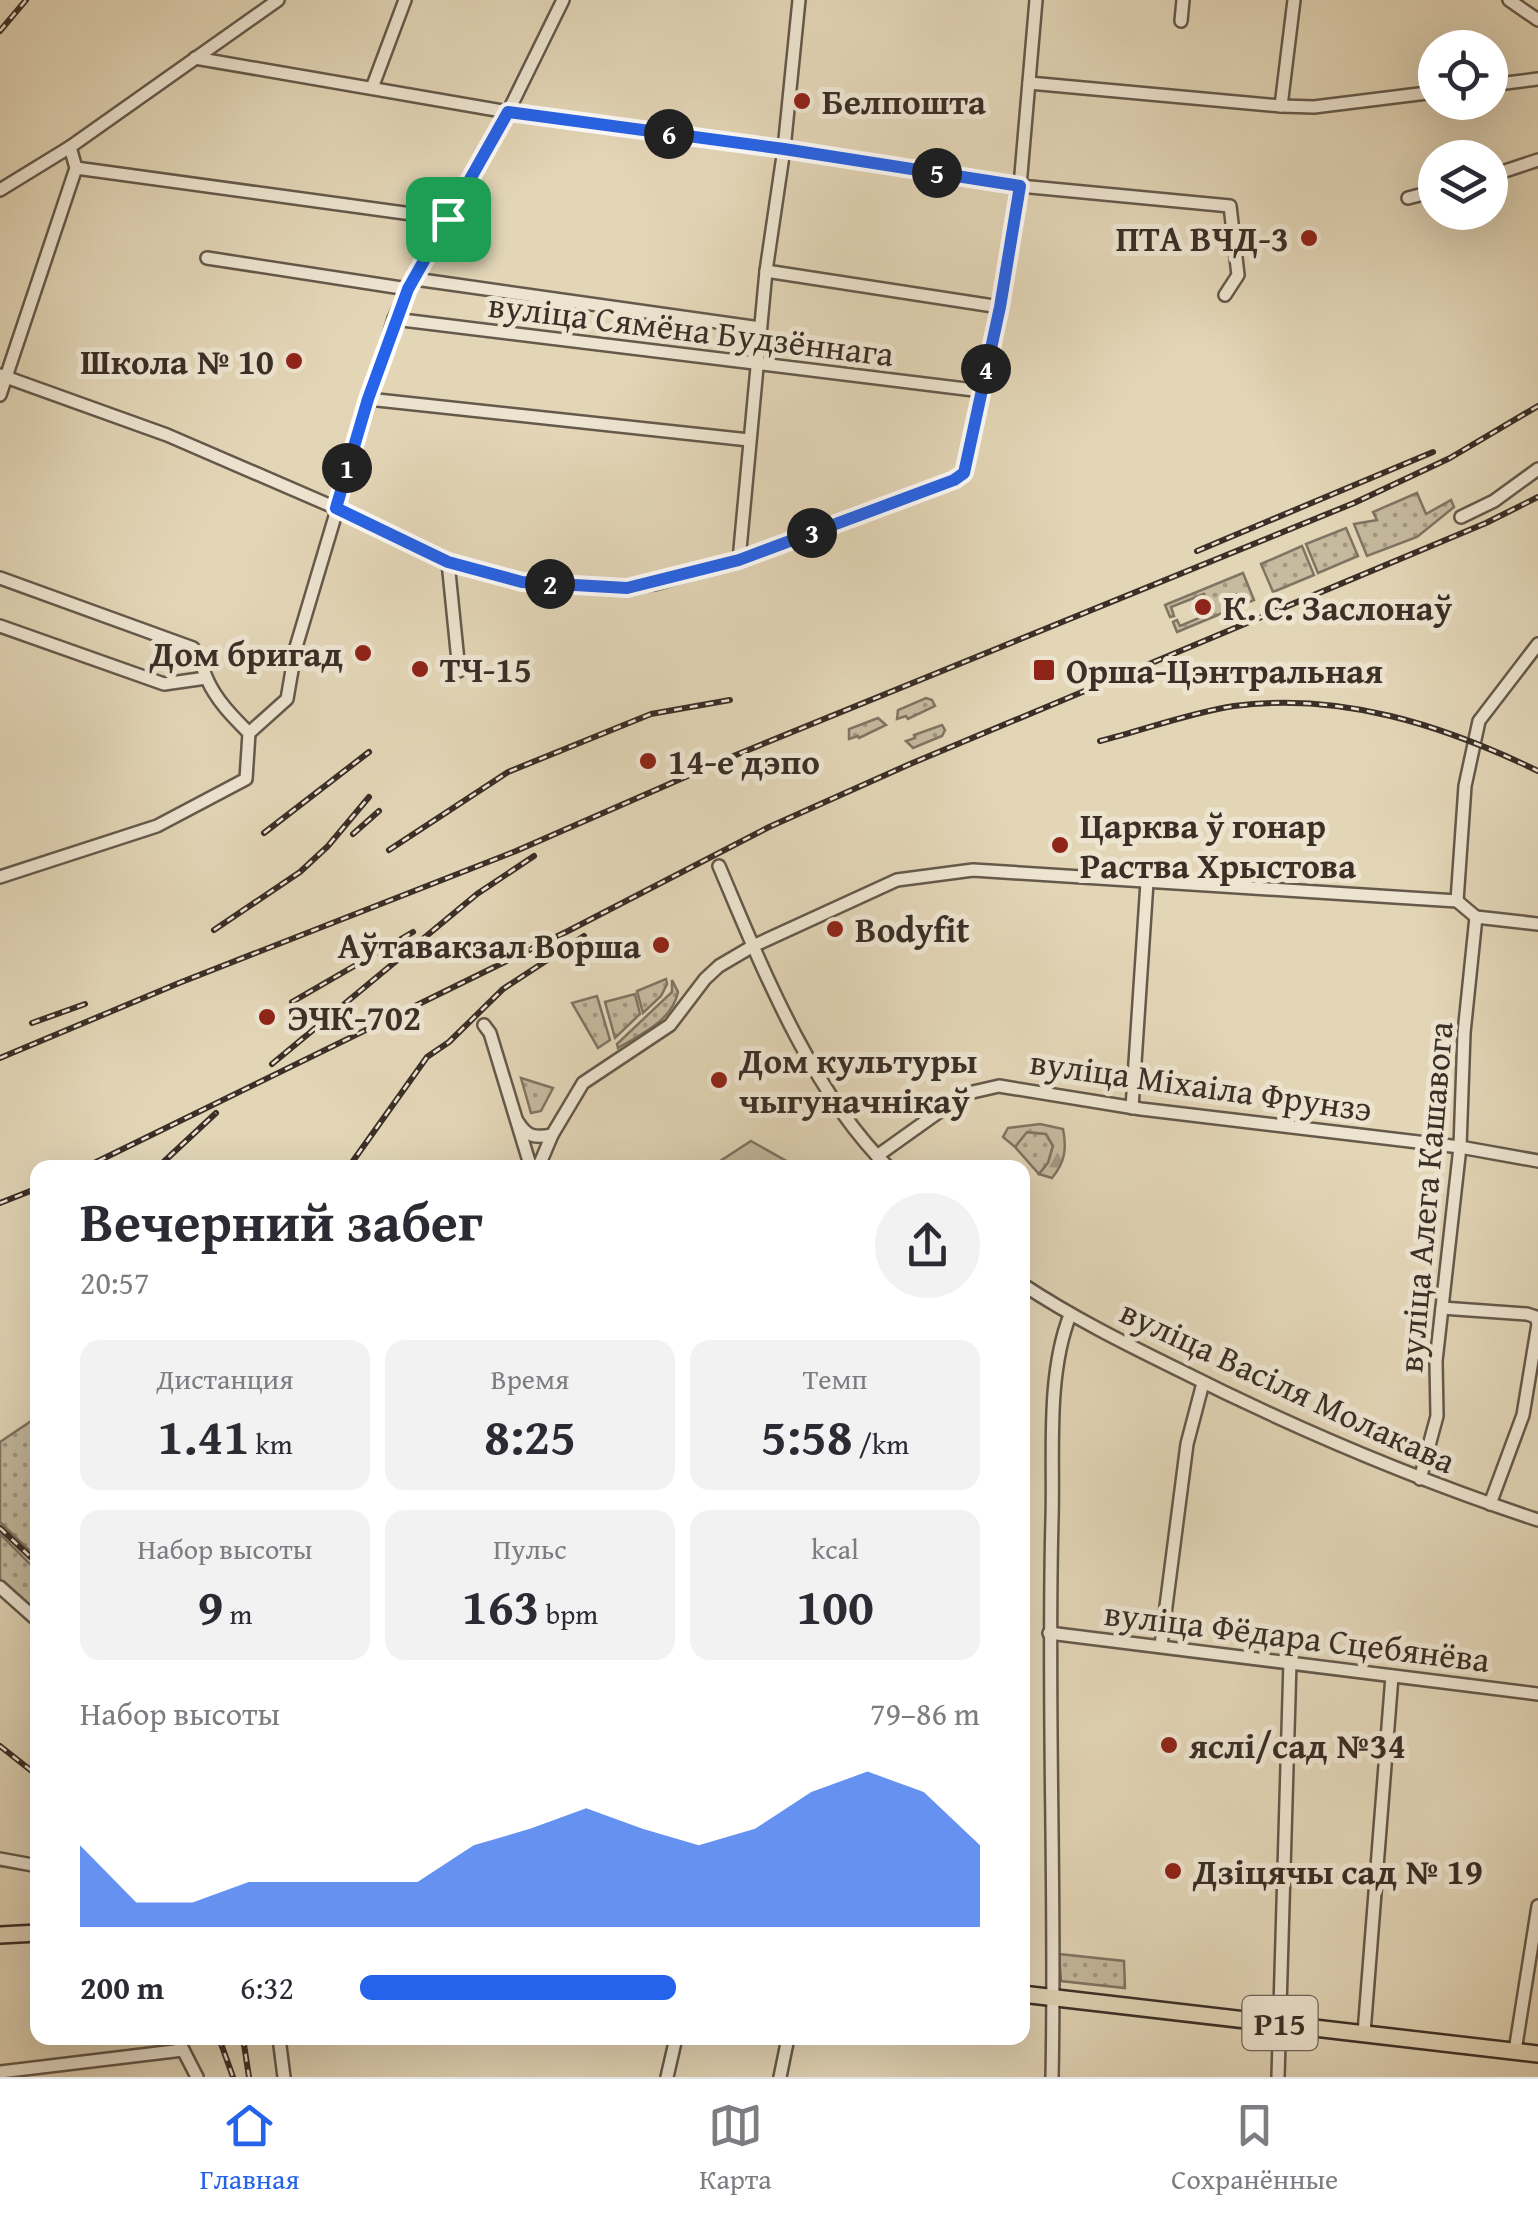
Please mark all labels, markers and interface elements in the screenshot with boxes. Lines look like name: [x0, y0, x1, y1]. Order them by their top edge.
map controls: [1418, 30, 1508, 230]
button: locate: [1418, 30, 1508, 120]
place label: Белпошта: [822, 76, 986, 127]
marker: Белпошта: [791, 90, 813, 112]
pin: 6: [644, 109, 694, 159]
text: 6: [662, 113, 676, 154]
button: layers: [1418, 140, 1508, 230]
pin: 5: [912, 148, 962, 198]
text: 5: [930, 152, 944, 193]
pin: [406, 177, 491, 262]
icon: arrive: [421, 192, 476, 247]
place label: ПТА ВЧД-3: [1116, 213, 1289, 264]
marker: ПТА ВЧД-3: [1298, 227, 1320, 249]
street label: вуліца Сямёна Будзённага: [485, 279, 897, 379]
place label: Школа № 10: [80, 336, 274, 387]
pin: 4: [961, 344, 1011, 394]
text: 4: [979, 348, 993, 389]
marker: Школа № 10: [283, 350, 305, 372]
pin: 1: [322, 443, 372, 493]
text: 1: [340, 447, 354, 488]
pin: 3: [787, 508, 837, 558]
text: 3: [805, 512, 819, 553]
pin: 2: [525, 559, 575, 609]
text: 2: [543, 563, 557, 604]
place label: К. С. Заслонаў: [1223, 582, 1453, 633]
marker: К. С. Заслонаў: [1192, 596, 1214, 618]
place label: Дом бригад: [149, 628, 343, 679]
marker: Дом бригад: [352, 642, 374, 664]
place label: ТЧ-15: [440, 644, 532, 695]
place label: Орша-Цэнтральная: [1066, 645, 1383, 696]
marker: Орша-Цэнтральная: [1031, 657, 1057, 683]
marker: ТЧ-15: [409, 658, 431, 680]
place label: 14-е дэпо: [668, 736, 820, 787]
marker: 14-е дэпо: [637, 750, 659, 772]
place label: Царква ў гонар Раства Хрыстова: [1080, 800, 1356, 891]
marker: Царква ў гонар Раства Хрыстова: [1049, 834, 1071, 856]
place label: Bodyfit: [855, 904, 970, 955]
marker: Bodyfit: [824, 918, 846, 940]
place label: Аўтавакзал Ворша: [338, 920, 641, 971]
marker: Аўтавакзал Ворша: [650, 934, 672, 956]
place label: ЭЧК-702: [287, 992, 421, 1043]
marker: ЭЧК-702: [256, 1006, 278, 1028]
street label: вуліца Алега Кашавога: [1384, 1019, 1466, 1375]
place label: Дом культуры чыгуначнікаў: [738, 1035, 977, 1126]
street label: вуліца Міхаіла Фрунзэ: [1027, 1036, 1375, 1134]
marker: Дом культуры чыгуначнікаў: [708, 1069, 730, 1091]
text: Вечерний забег: [80, 1181, 483, 1261]
button: share: [875, 1193, 980, 1298]
text: 20:57: [80, 1259, 149, 1306]
street label: вуліца Васіля Молакава: [1112, 1286, 1464, 1486]
text: Дистанция: [157, 1358, 293, 1399]
text: Время: [491, 1358, 569, 1399]
text: Темп: [803, 1358, 867, 1399]
text: 1.41: [157, 1399, 249, 1472]
text: 8:25: [484, 1399, 576, 1472]
text: 5:58: [761, 1399, 853, 1472]
text: km: [249, 1423, 293, 1464]
text: /km: [853, 1423, 909, 1464]
text: Набор высоты: [138, 1528, 312, 1569]
text: Пульс: [493, 1528, 567, 1569]
text: kcal: [811, 1528, 859, 1569]
text: 9: [198, 1569, 223, 1642]
text: 163: [462, 1569, 540, 1642]
text: 100: [796, 1569, 874, 1642]
street label: вуліца Фёдара Сцебянёва: [1101, 1587, 1493, 1685]
text: m: [223, 1593, 252, 1634]
text: bpm: [540, 1593, 598, 1634]
text: Набор высоты: [80, 1690, 280, 1737]
text: 79–86 m: [870, 1690, 980, 1737]
place label: яслі/сад №34: [1188, 1720, 1406, 1771]
marker: яслі/сад №34: [1158, 1734, 1180, 1756]
place label: Дзіцячы сад № 19: [1192, 1846, 1483, 1897]
marker: Дзіцячы сад № 19: [1162, 1860, 1184, 1882]
text: 200 m: [80, 1964, 164, 2011]
text: 6:32: [240, 1964, 294, 2011]
road number: Р15: [1242, 1996, 1318, 2050]
tab: Главная: [200, 2098, 300, 2199]
tab: Карта: [699, 2098, 772, 2199]
tab: Сохранённые: [1171, 2098, 1338, 2199]

